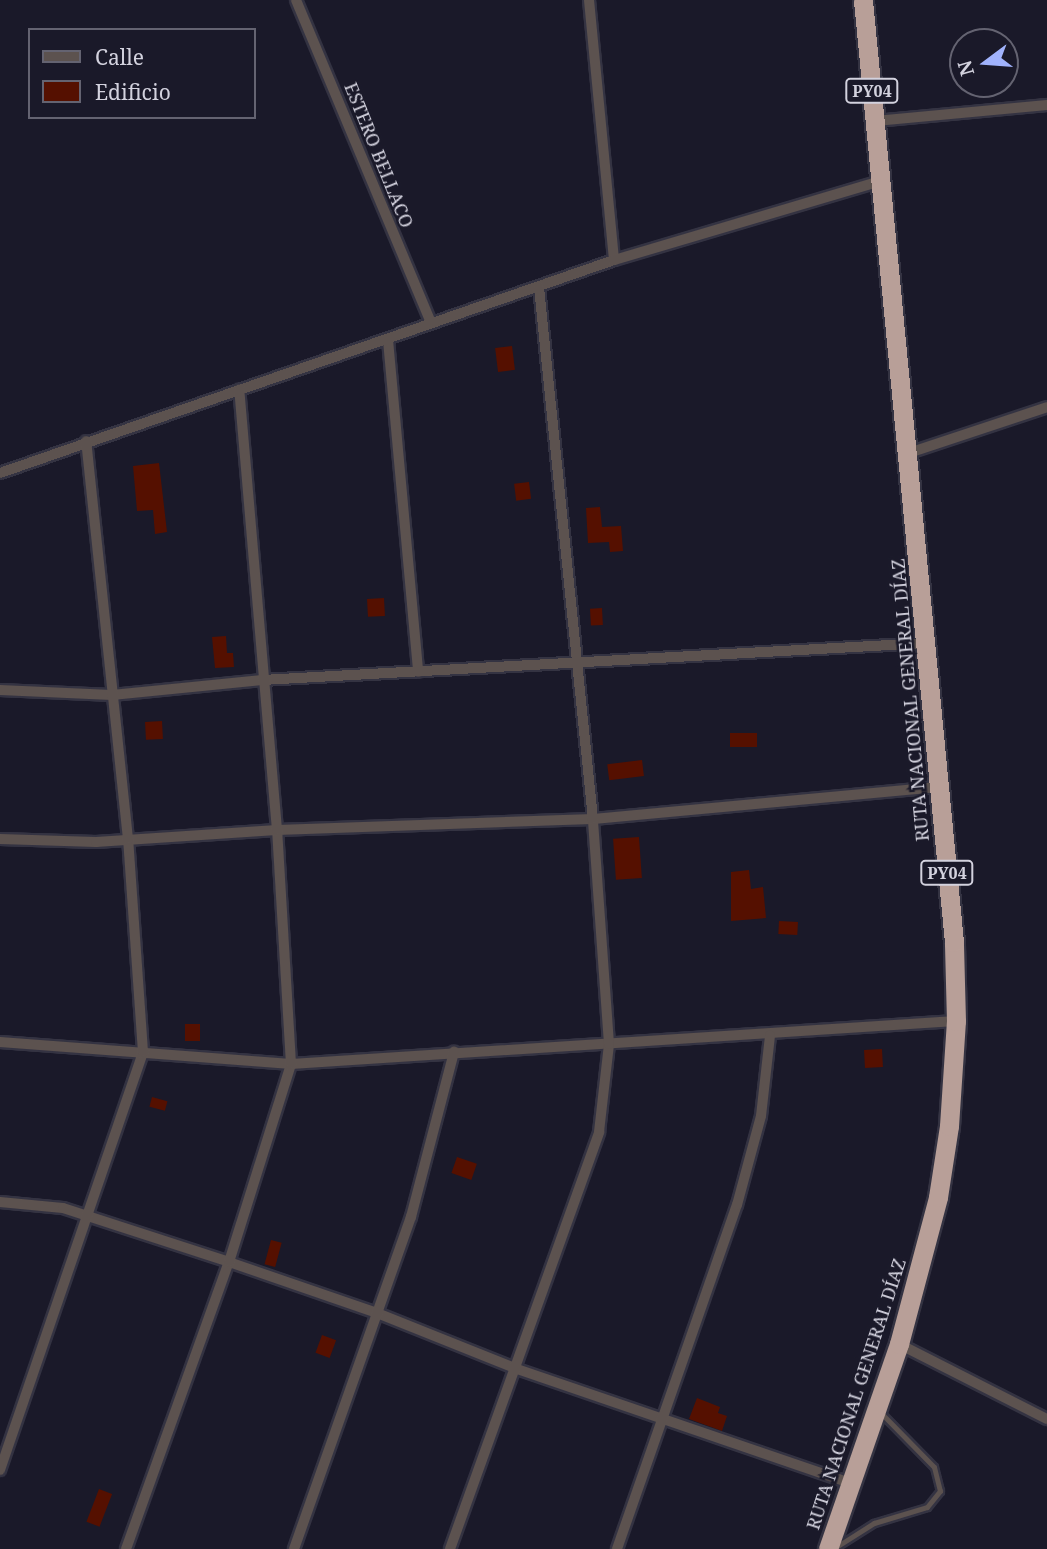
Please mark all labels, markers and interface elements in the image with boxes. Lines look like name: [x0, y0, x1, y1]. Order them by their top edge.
legend: [28, 28, 256, 119]
north arrow: [949, 28, 1019, 98]
text: Calle: [95, 43, 144, 71]
text: N: [951, 57, 980, 79]
text: Edificio: [95, 78, 171, 106]
road number: PY04: [844, 78, 900, 104]
street label: ESTERO BELLACO: [340, 79, 418, 231]
street label: RUTA NACIONAL GENERAL DÍAZ: [887, 558, 933, 842]
road number: PY04: [919, 860, 975, 886]
street label: RUTA NACIONAL GENERAL DÍAZ: [802, 1256, 910, 1532]

